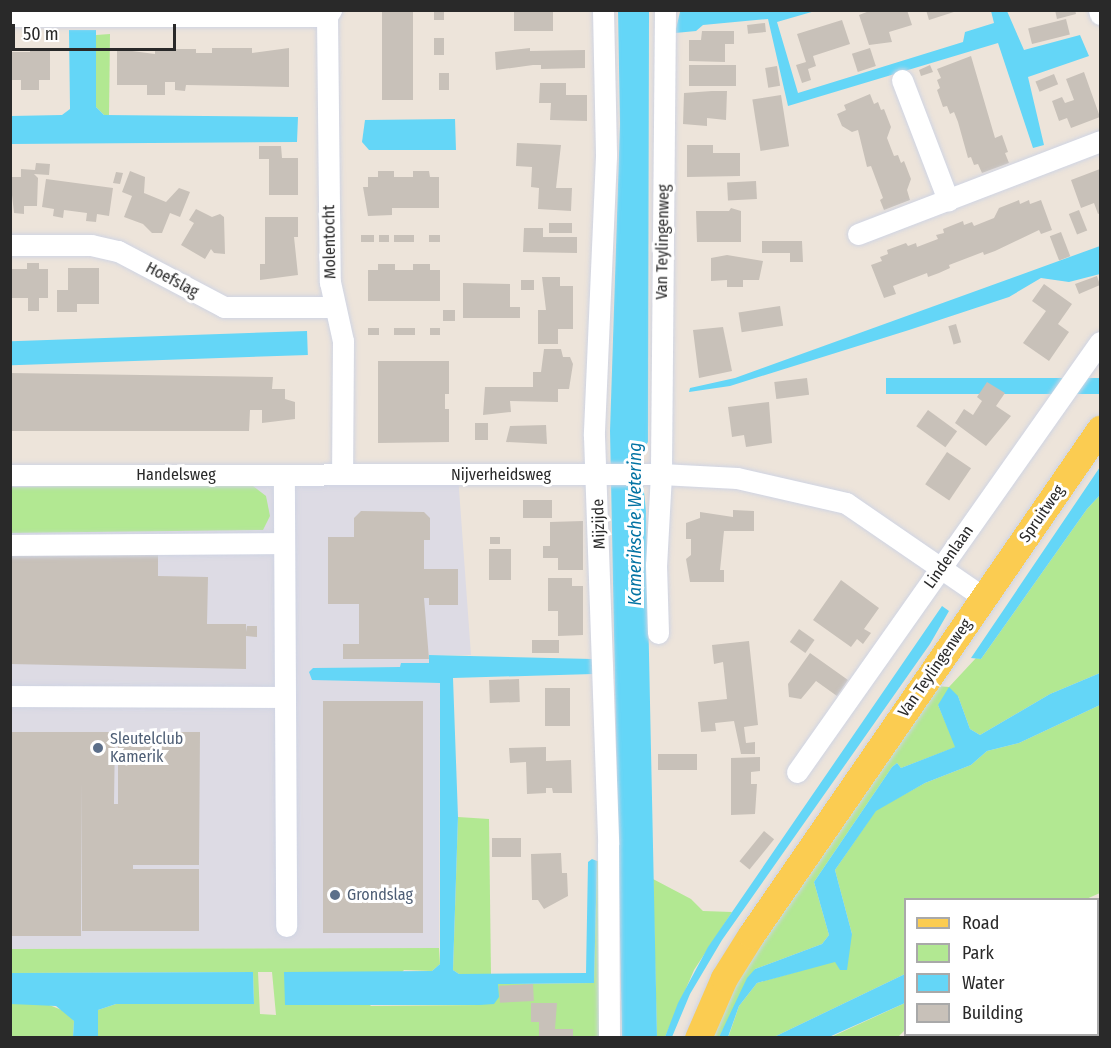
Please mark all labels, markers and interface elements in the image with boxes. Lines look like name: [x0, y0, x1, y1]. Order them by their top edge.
scale bar: [15, 12, 178, 50]
text: 50 m: [23, 23, 59, 45]
street label: Van Teylingenweg: [652, 184, 674, 300]
street label: Molentocht: [320, 205, 340, 279]
street label: Hoefslag: [142, 258, 202, 302]
water label: Kameriksche Wetering: [624, 442, 646, 606]
street label: Handelsweg: [136, 465, 216, 485]
street label: Nijverheidsweg: [451, 465, 551, 485]
street label: Spruitweg: [1015, 482, 1069, 546]
street label: Mijzijde: [589, 499, 609, 549]
street label: Lindenlaan: [920, 522, 978, 592]
street label: Van Teylingenweg: [894, 615, 976, 721]
place label: Sleutelclub Kamerik: [110, 729, 183, 767]
marker: Sleutelclub Kamerik: [91, 741, 105, 755]
place label: Grondslag: [347, 885, 413, 905]
marker: Grondslag: [328, 888, 342, 902]
legend: [904, 898, 1099, 1036]
text: Road: [962, 912, 999, 934]
text: Park: [962, 942, 994, 964]
text: Water: [962, 972, 1005, 994]
text: Building: [962, 1002, 1023, 1024]

